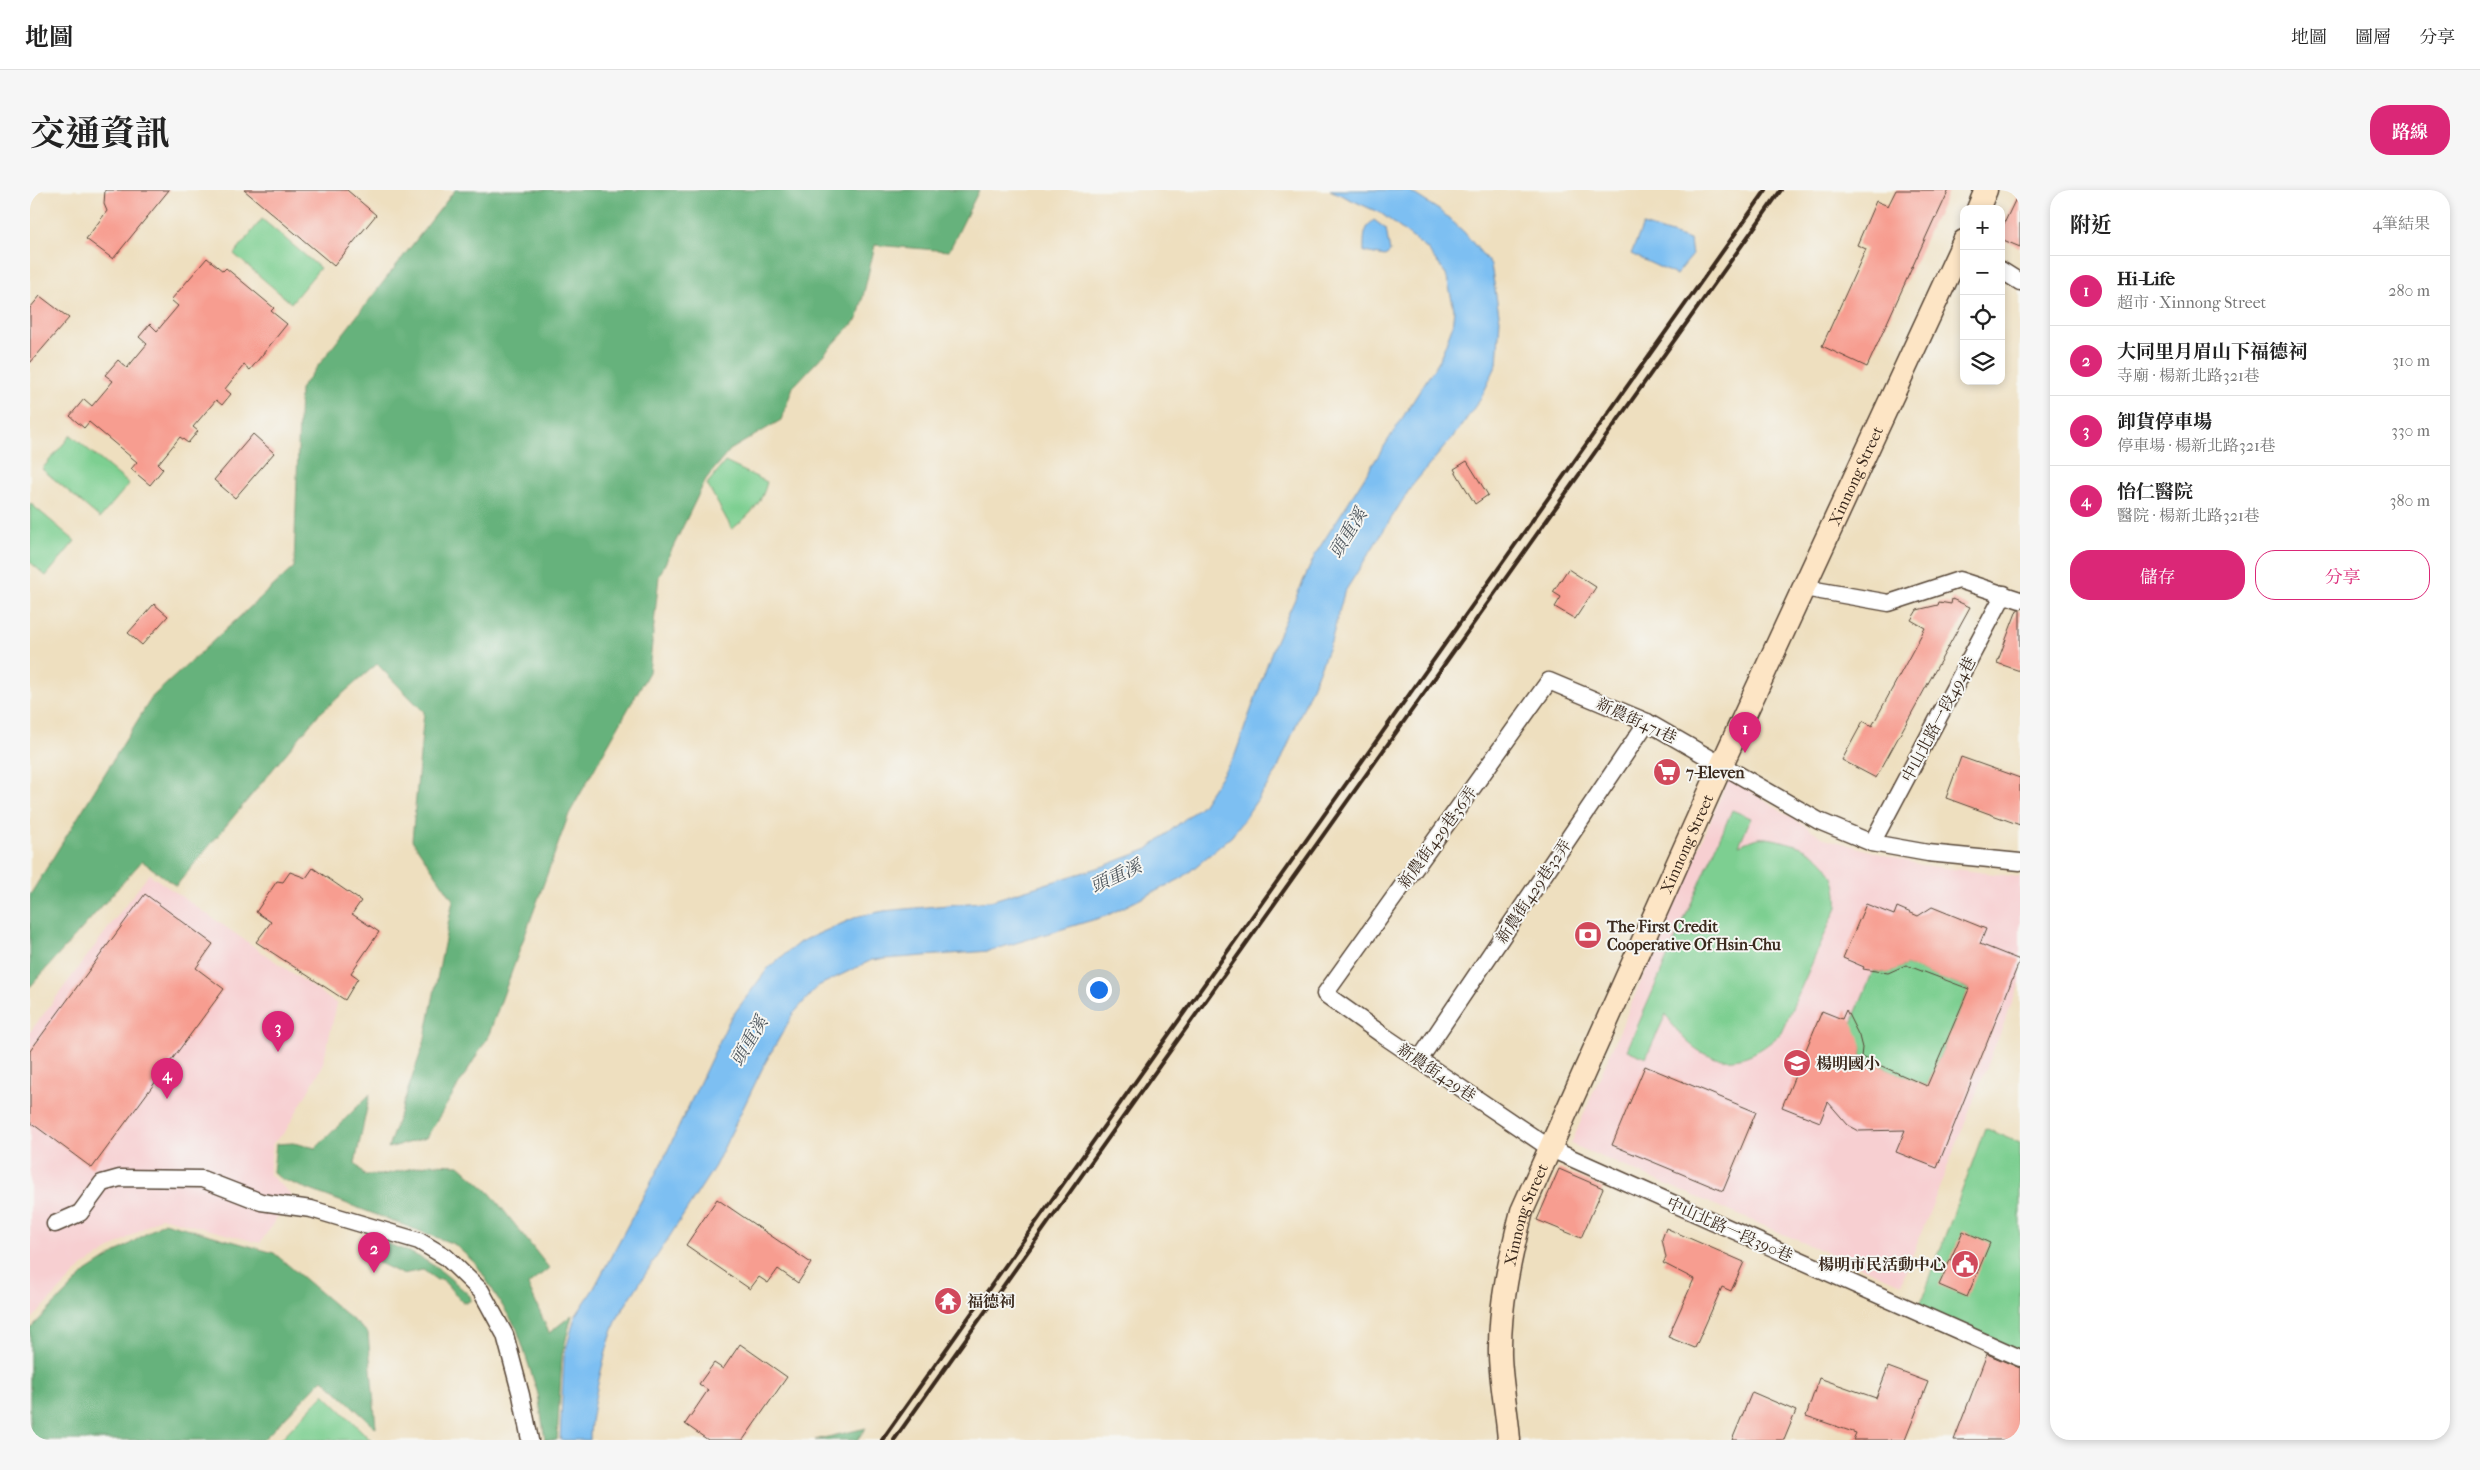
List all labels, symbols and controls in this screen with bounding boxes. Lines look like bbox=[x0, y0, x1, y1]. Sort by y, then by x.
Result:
text: 地圖 bbox=[25, 23, 73, 51]
text: 地圖 bbox=[2291, 27, 2327, 48]
text: 圖層 bbox=[2355, 27, 2391, 48]
text: 分享 bbox=[2419, 27, 2455, 48]
button: 路線 bbox=[2370, 105, 2450, 155]
text: 交通資訊 bbox=[30, 113, 170, 154]
map controls bbox=[1960, 205, 2005, 385]
button: + bbox=[1960, 205, 2005, 250]
text: 附近 bbox=[2070, 213, 2112, 237]
text: 4筆結果 bbox=[2373, 214, 2430, 233]
button: − bbox=[1960, 250, 2005, 295]
text: Hi-Life bbox=[2117, 268, 2175, 290]
text: 1 bbox=[2083, 281, 2089, 300]
text: 280 m bbox=[2388, 281, 2430, 300]
text: 超市 · Xinnong Street bbox=[2117, 293, 2266, 312]
button: locate bbox=[1960, 295, 2005, 340]
button: layers bbox=[1960, 340, 2005, 385]
text: 大同里月眉山下福德祠 bbox=[2117, 341, 2307, 363]
text: 2 bbox=[2082, 351, 2090, 370]
text: 310 m bbox=[2392, 351, 2430, 370]
text: 寺廟 · 楊新北路321巷 bbox=[2117, 366, 2260, 385]
text: 卸貨停車場 bbox=[2117, 411, 2212, 433]
text: 3 bbox=[2083, 421, 2089, 440]
text: 330 m bbox=[2391, 421, 2430, 440]
street label: Xinnong Street bbox=[1825, 423, 1887, 529]
text: 停車場 · 楊新北路321巷 bbox=[2117, 436, 2276, 455]
text: 怡仁醫院 bbox=[2117, 481, 2193, 503]
text: 4 bbox=[2081, 491, 2091, 510]
text: 380 m bbox=[2390, 491, 2430, 510]
water label: 頭重溪 bbox=[1325, 503, 1373, 562]
text: 醫院 · 楊新北路321巷 bbox=[2117, 506, 2260, 525]
button: 儲存 bbox=[2070, 550, 2245, 600]
button: 分享 bbox=[2255, 550, 2430, 600]
street label: 中山北路一段494巷 bbox=[1897, 653, 1979, 785]
street label: 新農街471巷 bbox=[1594, 694, 1680, 747]
pin: 1 bbox=[1729, 712, 1761, 753]
supermarket icon: 7-Eleven bbox=[1652, 757, 1682, 787]
place label: 7-Eleven bbox=[1685, 763, 1745, 782]
street label: 新農街429巷36弄 bbox=[1394, 783, 1481, 892]
street label: Xinnong Street bbox=[1656, 791, 1717, 897]
street label: 新農街429巷32弄 bbox=[1492, 836, 1575, 947]
water label: 頭重溪 bbox=[1087, 855, 1147, 897]
place label: The First Credit Cooperative Of Hsin-Chu bbox=[1606, 917, 1782, 955]
bank icon: The First Credit Cooperative Of Hsin-Chu bbox=[1573, 920, 1603, 950]
your location bbox=[1086, 977, 1112, 1003]
pin: 3 bbox=[262, 1011, 294, 1052]
water label: 頭重溪 bbox=[727, 1011, 773, 1070]
street label: 新農街429巷 bbox=[1394, 1039, 1479, 1105]
school or university icon: 楊明國小 bbox=[1782, 1048, 1812, 1078]
place label: 楊明國小 bbox=[1816, 1054, 1880, 1073]
pin: 4 bbox=[151, 1058, 183, 1099]
street label: Xinnong Street bbox=[1500, 1160, 1552, 1268]
street label: 中山北路一段390巷 bbox=[1664, 1193, 1796, 1266]
pin: 2 bbox=[358, 1232, 390, 1273]
public building icon: 楊明市民活動中心 bbox=[1950, 1249, 1980, 1279]
place label: 楊明市民活動中心 bbox=[1818, 1255, 1946, 1274]
temple icon: 福德祠 bbox=[933, 1286, 963, 1316]
place label: 福德祠 bbox=[967, 1292, 1015, 1311]

